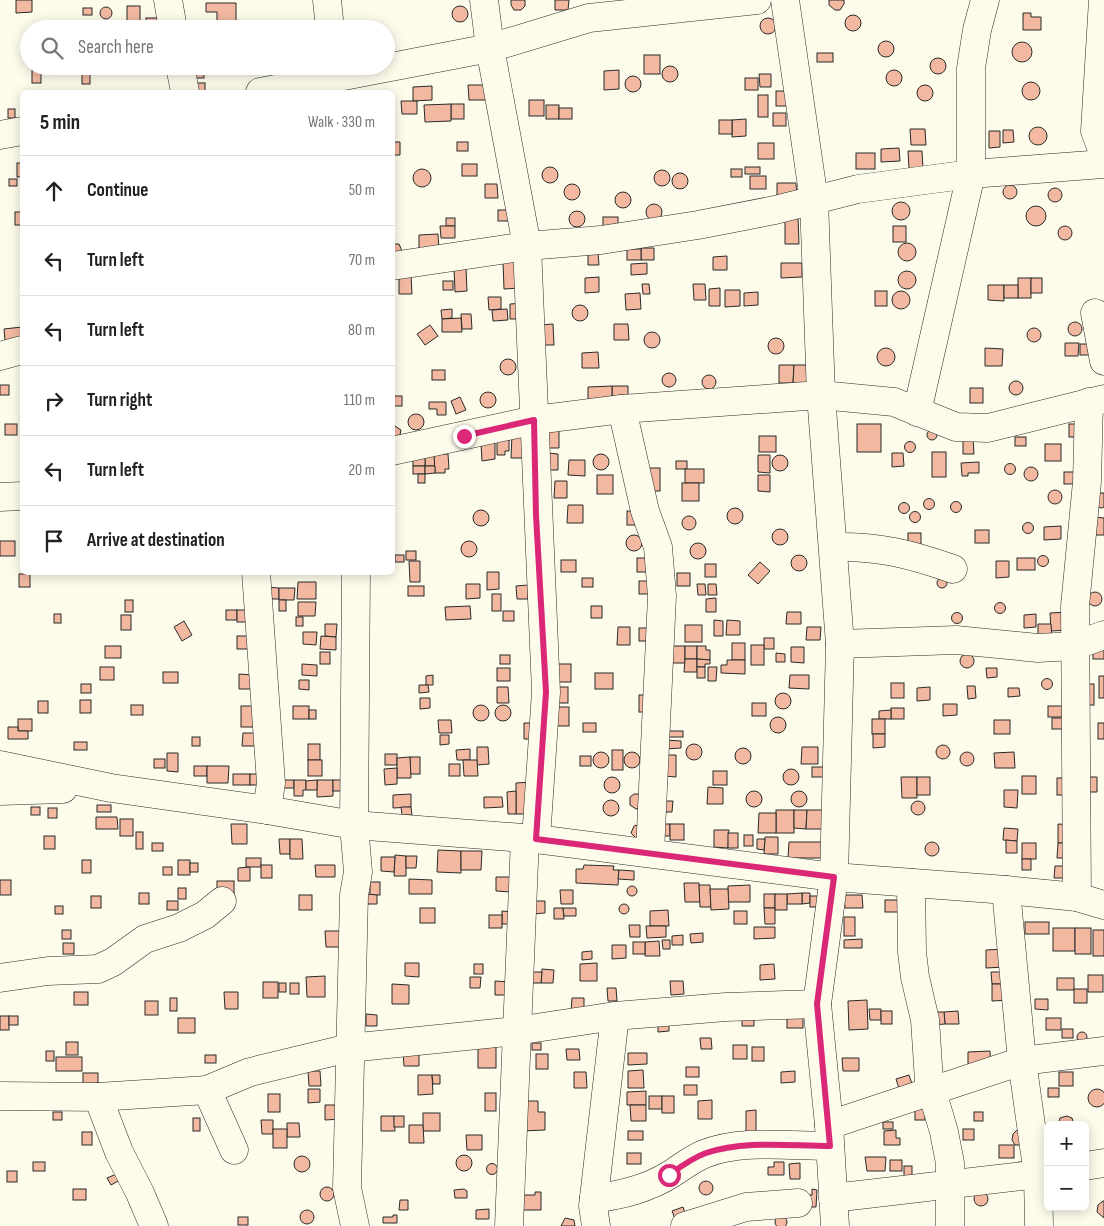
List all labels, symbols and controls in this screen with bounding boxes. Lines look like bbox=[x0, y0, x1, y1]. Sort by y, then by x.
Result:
search box bbox=[20, 20, 395, 75]
icon: search bbox=[38, 34, 66, 62]
text: Search here bbox=[78, 36, 154, 59]
text: 5 min bbox=[40, 110, 80, 135]
text: Walk · 330 m bbox=[308, 113, 375, 132]
icon: ahead bbox=[40, 177, 68, 205]
text: Continue bbox=[87, 179, 148, 202]
text: 50 m bbox=[349, 181, 375, 200]
icon: left bbox=[40, 247, 68, 275]
text: Turn left bbox=[87, 249, 144, 272]
text: 70 m bbox=[349, 251, 375, 270]
icon: left bbox=[40, 317, 68, 345]
text: Turn left bbox=[87, 319, 144, 342]
text: 80 m bbox=[348, 321, 375, 340]
icon: right bbox=[40, 387, 68, 415]
text: Turn right bbox=[87, 389, 152, 412]
text: 110 m bbox=[344, 391, 375, 410]
route end bbox=[453, 425, 476, 448]
icon: left bbox=[40, 457, 68, 485]
text: Turn left bbox=[87, 459, 144, 482]
text: 20 m bbox=[348, 461, 375, 480]
icon: arrive bbox=[40, 527, 68, 555]
text: Arrive at destination bbox=[87, 529, 225, 552]
map controls bbox=[1044, 1121, 1089, 1211]
button: + bbox=[1044, 1121, 1089, 1166]
route start bbox=[658, 1164, 681, 1187]
button: − bbox=[1044, 1166, 1089, 1211]

